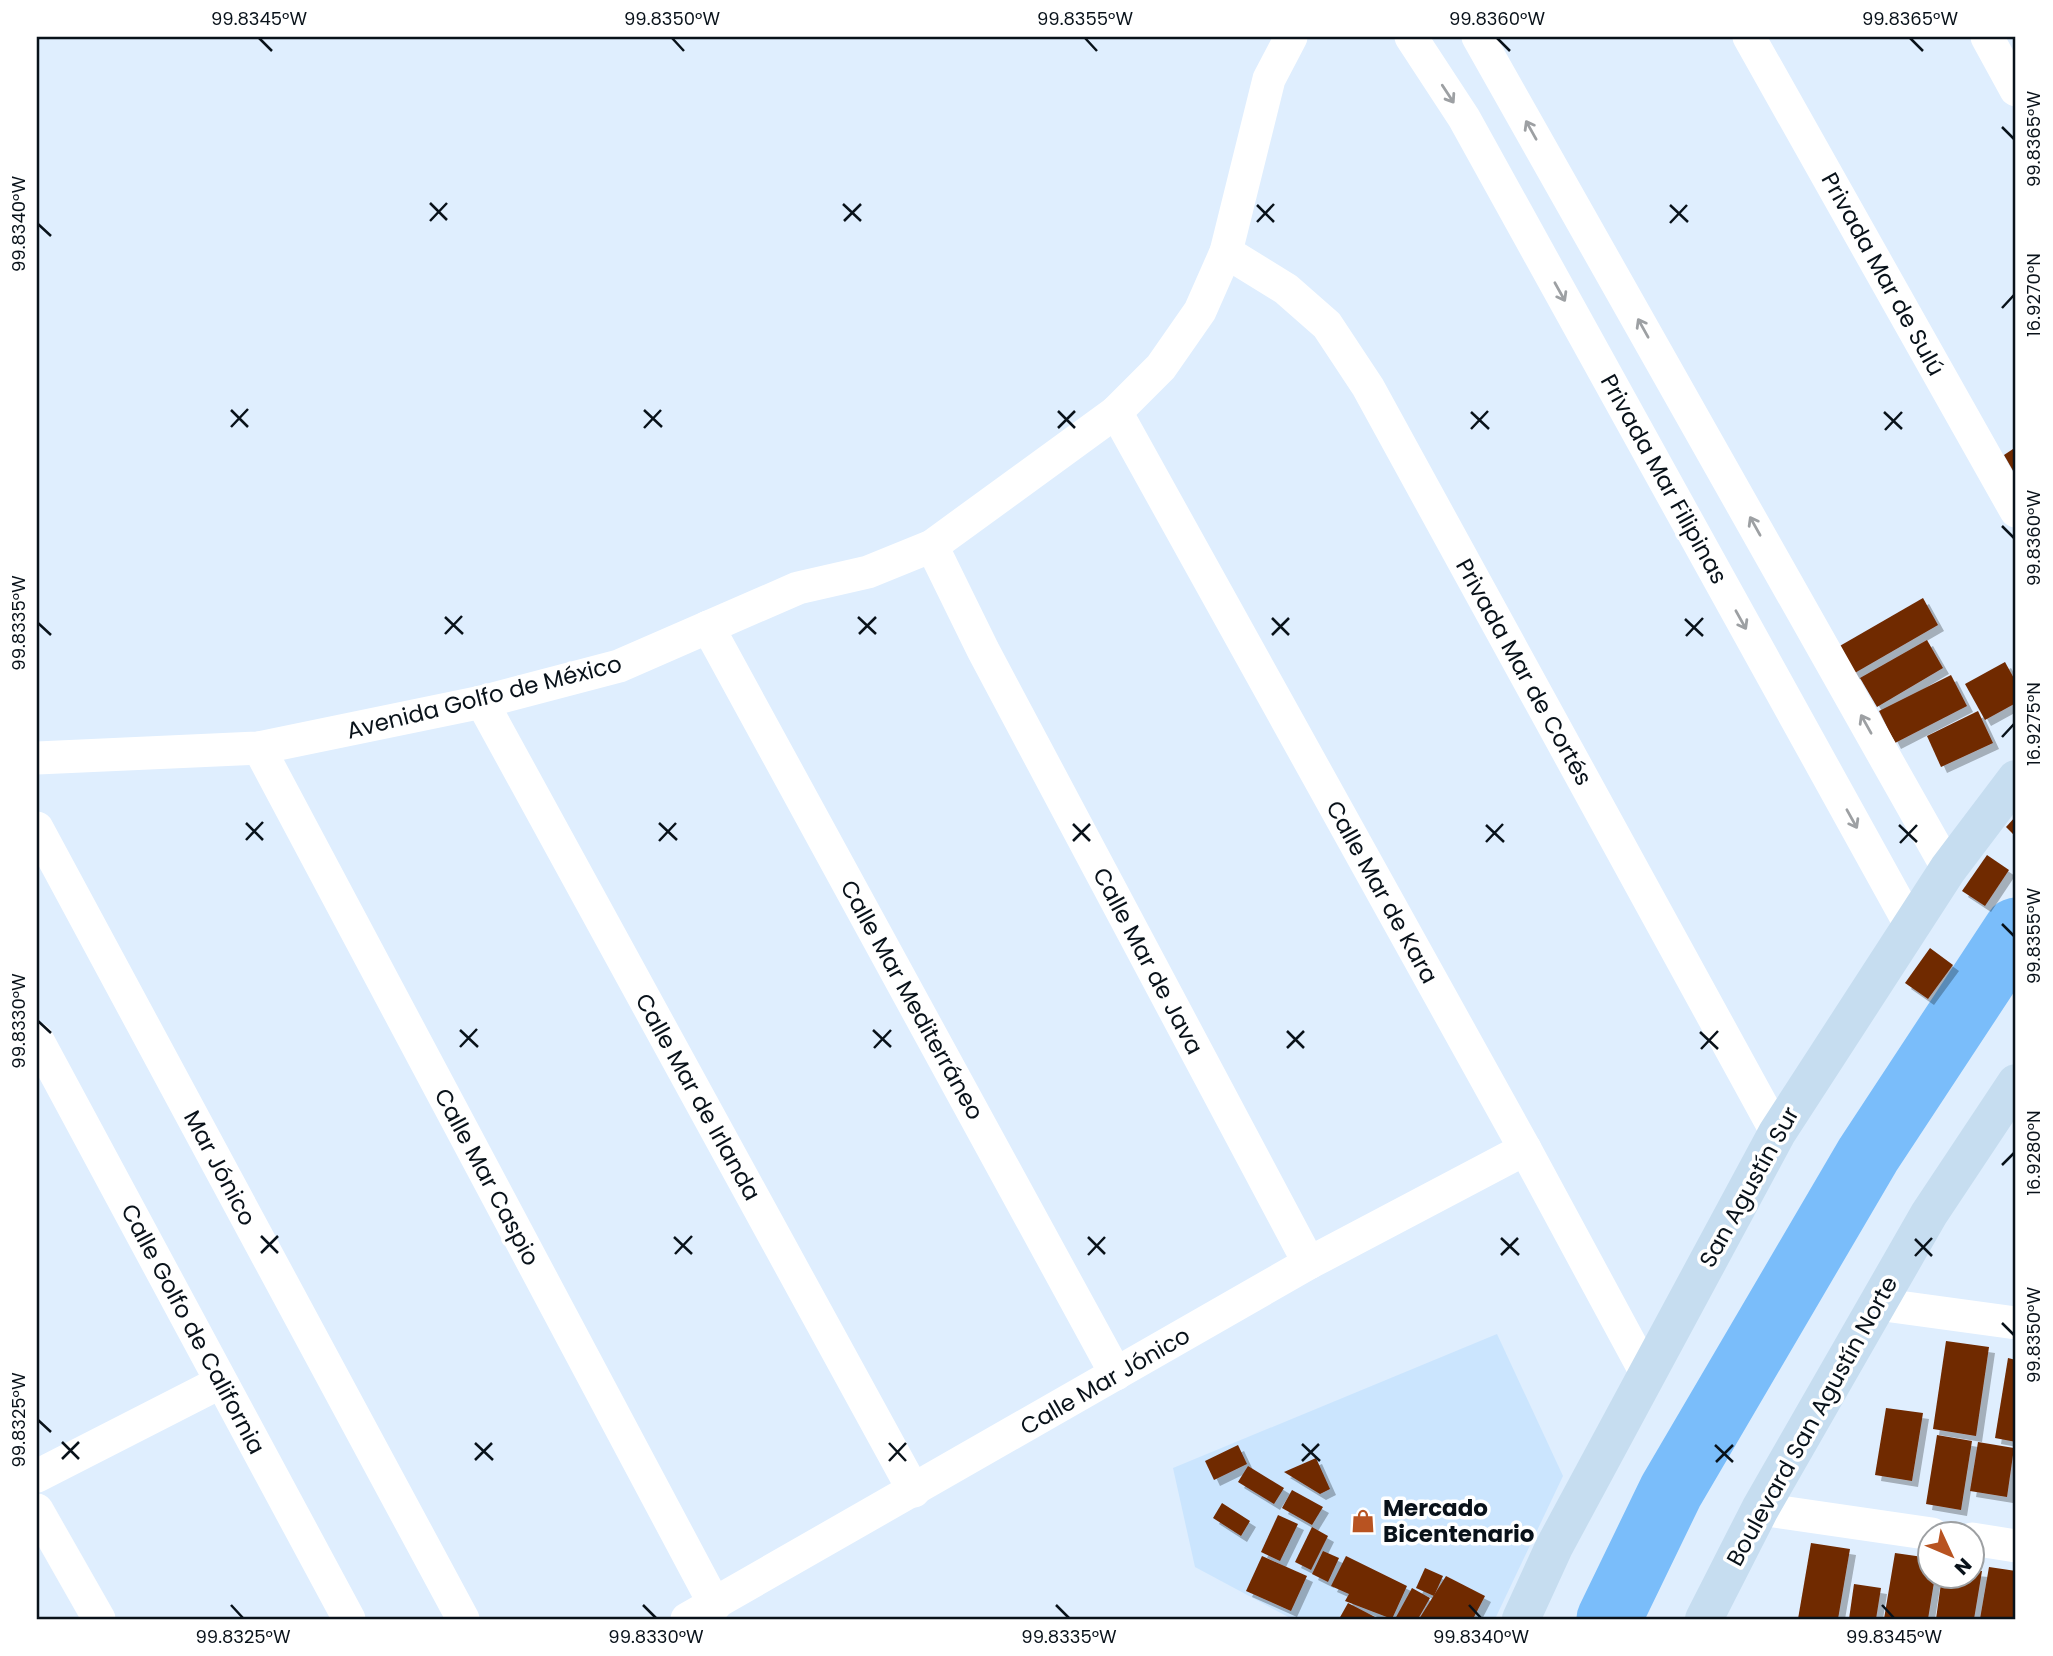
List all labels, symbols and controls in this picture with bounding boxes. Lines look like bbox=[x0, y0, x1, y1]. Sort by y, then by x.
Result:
text: 99.8345°W bbox=[211, 6, 307, 31]
text: 99.8350°W bbox=[624, 6, 720, 31]
text: 99.8355°W bbox=[1037, 6, 1133, 31]
text: 99.8360°W bbox=[1449, 6, 1545, 31]
text: 99.8365°W bbox=[1862, 6, 1958, 31]
one-way arrow bbox=[1441, 84, 1455, 103]
text: 99.8365°W bbox=[2021, 91, 2046, 187]
one-way arrow bbox=[1524, 120, 1538, 140]
street label: Privada Mar de Sulú bbox=[1814, 167, 1952, 381]
text: 99.8340°W bbox=[6, 176, 31, 272]
text: 16.9270°N bbox=[2021, 253, 2046, 337]
one-way arrow bbox=[1554, 281, 1567, 302]
one-way arrow bbox=[1636, 318, 1649, 339]
street label: Privada Mar Filipinas bbox=[1593, 368, 1735, 590]
text: 99.8360°W bbox=[2021, 490, 2046, 586]
one-way arrow bbox=[1748, 516, 1761, 537]
street label: Privada Mar de Cortés bbox=[1448, 553, 1600, 791]
text: 99.8335°W bbox=[6, 575, 31, 671]
one-way arrow bbox=[1734, 609, 1748, 629]
street label: Avenida Golfo de México bbox=[343, 647, 625, 747]
text: 16.9275°N bbox=[2021, 682, 2046, 766]
one-way arrow bbox=[1859, 715, 1873, 735]
street label: Calle Mar de Kara bbox=[1318, 795, 1446, 989]
one-way arrow bbox=[1845, 808, 1859, 828]
street label: Calle Mar de Java bbox=[1085, 862, 1211, 1060]
street label: Calle Mar Mediterráneo bbox=[833, 874, 991, 1126]
text: 99.8355°W bbox=[2021, 888, 2046, 984]
text: 99.8330°W bbox=[6, 973, 31, 1069]
street label: Calle Mar de Irlanda bbox=[628, 988, 768, 1206]
street label: Calle Mar Caspio bbox=[427, 1083, 547, 1271]
street label: San Agustín Sur bbox=[1692, 1101, 1806, 1273]
street label: Mar Jónico bbox=[176, 1105, 264, 1231]
text: 16.9280°N bbox=[2021, 1110, 2046, 1196]
street label: Calle Golfo de California bbox=[113, 1198, 273, 1460]
street label: Boulevard San Agustín Norte bbox=[1719, 1270, 1905, 1572]
text: 99.8350°W bbox=[2021, 1287, 2046, 1383]
street label: Calle Mar Jónico bbox=[1014, 1319, 1196, 1443]
text: 99.8325°W bbox=[6, 1372, 31, 1468]
place label: Mercado Bicentenario bbox=[1383, 1492, 1534, 1550]
shop icon: Mercado Bicentenario bbox=[1349, 1507, 1377, 1535]
north arrow bbox=[1916, 1520, 1986, 1590]
text: N bbox=[1948, 1552, 1978, 1581]
text: 99.8325°W bbox=[195, 1624, 291, 1649]
text: 99.8330°W bbox=[608, 1624, 704, 1649]
text: 99.8335°W bbox=[1021, 1624, 1117, 1649]
text: 99.8340°W bbox=[1433, 1624, 1529, 1649]
text: 99.8345°W bbox=[1846, 1624, 1942, 1649]

